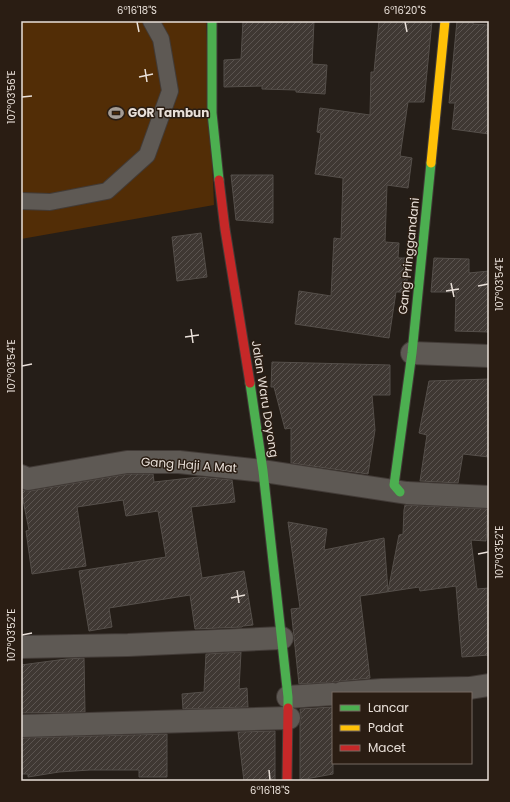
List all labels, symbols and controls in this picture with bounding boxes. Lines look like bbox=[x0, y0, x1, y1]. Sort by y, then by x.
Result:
text: 6°16'18"S bbox=[117, 3, 157, 18]
text: 6°16'20"S bbox=[384, 3, 426, 18]
text: 107°03'56"E bbox=[4, 70, 19, 124]
sports icon: GOR Tambun bbox=[107, 104, 125, 122]
place label: GOR Tambun bbox=[128, 104, 209, 121]
street label: Gang Pringgandani bbox=[394, 197, 423, 315]
text: 107°03'54"E bbox=[492, 257, 507, 311]
text: 107°03'54"E bbox=[4, 339, 19, 393]
street label: Jalan Waru Doyong bbox=[248, 339, 283, 459]
street label: Gang Haji A Mat bbox=[141, 453, 238, 476]
text: 107°03'52"E bbox=[492, 526, 507, 578]
text: 107°03'52"E bbox=[4, 609, 19, 661]
legend bbox=[332, 692, 472, 764]
text: Lancar bbox=[368, 699, 409, 716]
text: Padat bbox=[368, 719, 404, 736]
text: Macet bbox=[368, 739, 406, 756]
text: 6°16'18"S bbox=[250, 783, 290, 798]

